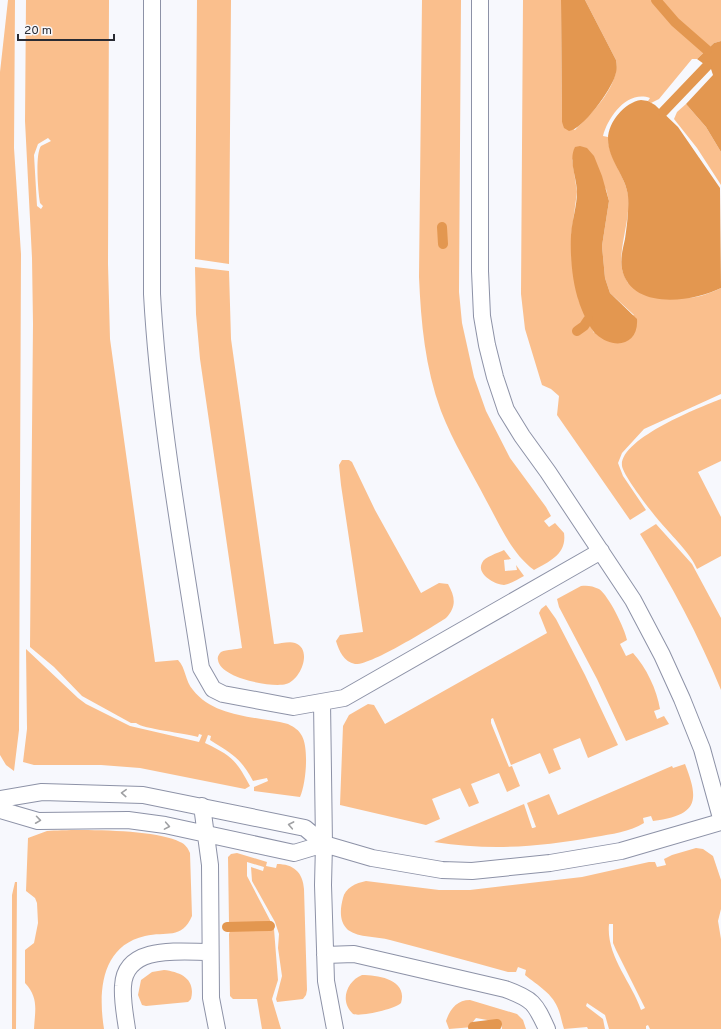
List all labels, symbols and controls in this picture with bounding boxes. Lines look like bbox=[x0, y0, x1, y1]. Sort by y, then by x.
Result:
scale bar bbox=[18, 16, 114, 42]
text: 20 m bbox=[24, 23, 52, 39]
one-way arrow bbox=[121, 789, 127, 798]
one-way arrow bbox=[35, 815, 41, 824]
one-way arrow bbox=[164, 821, 170, 830]
one-way arrow bbox=[288, 821, 294, 830]

